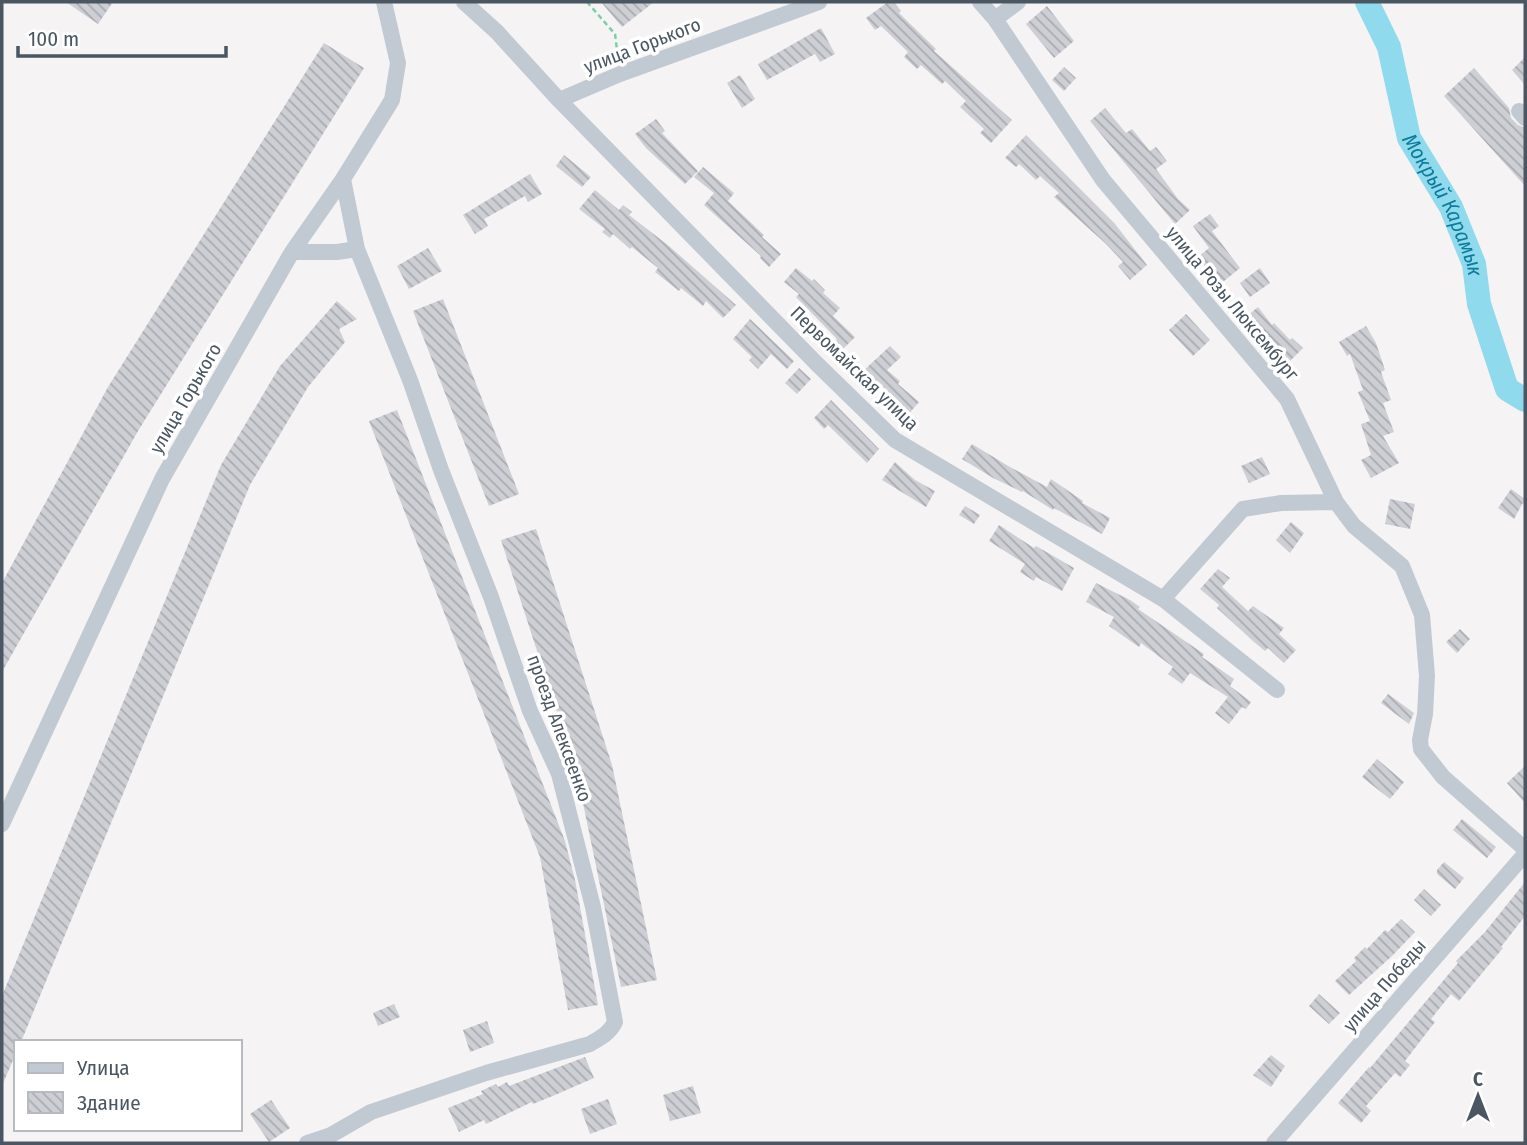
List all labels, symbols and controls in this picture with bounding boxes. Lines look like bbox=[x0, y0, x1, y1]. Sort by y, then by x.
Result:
street label: улица Горького bbox=[580, 13, 704, 78]
scale bar bbox=[18, 14, 226, 58]
text: 100 m bbox=[28, 26, 79, 52]
water label: Мокрый Карамык bbox=[1396, 129, 1488, 278]
street label: улица Розы Люксембург bbox=[1161, 222, 1304, 386]
street label: Первомайская улица bbox=[786, 301, 923, 435]
street label: улица Горького bbox=[145, 339, 226, 457]
street label: проезд Алексеенко bbox=[522, 652, 597, 805]
street label: улица Победы bbox=[1338, 934, 1431, 1036]
legend bbox=[14, 1040, 242, 1131]
text: Улица bbox=[76, 1055, 130, 1081]
north arrow bbox=[1443, 1061, 1513, 1131]
text: С bbox=[1473, 1068, 1483, 1091]
text: Здание bbox=[77, 1090, 141, 1116]

